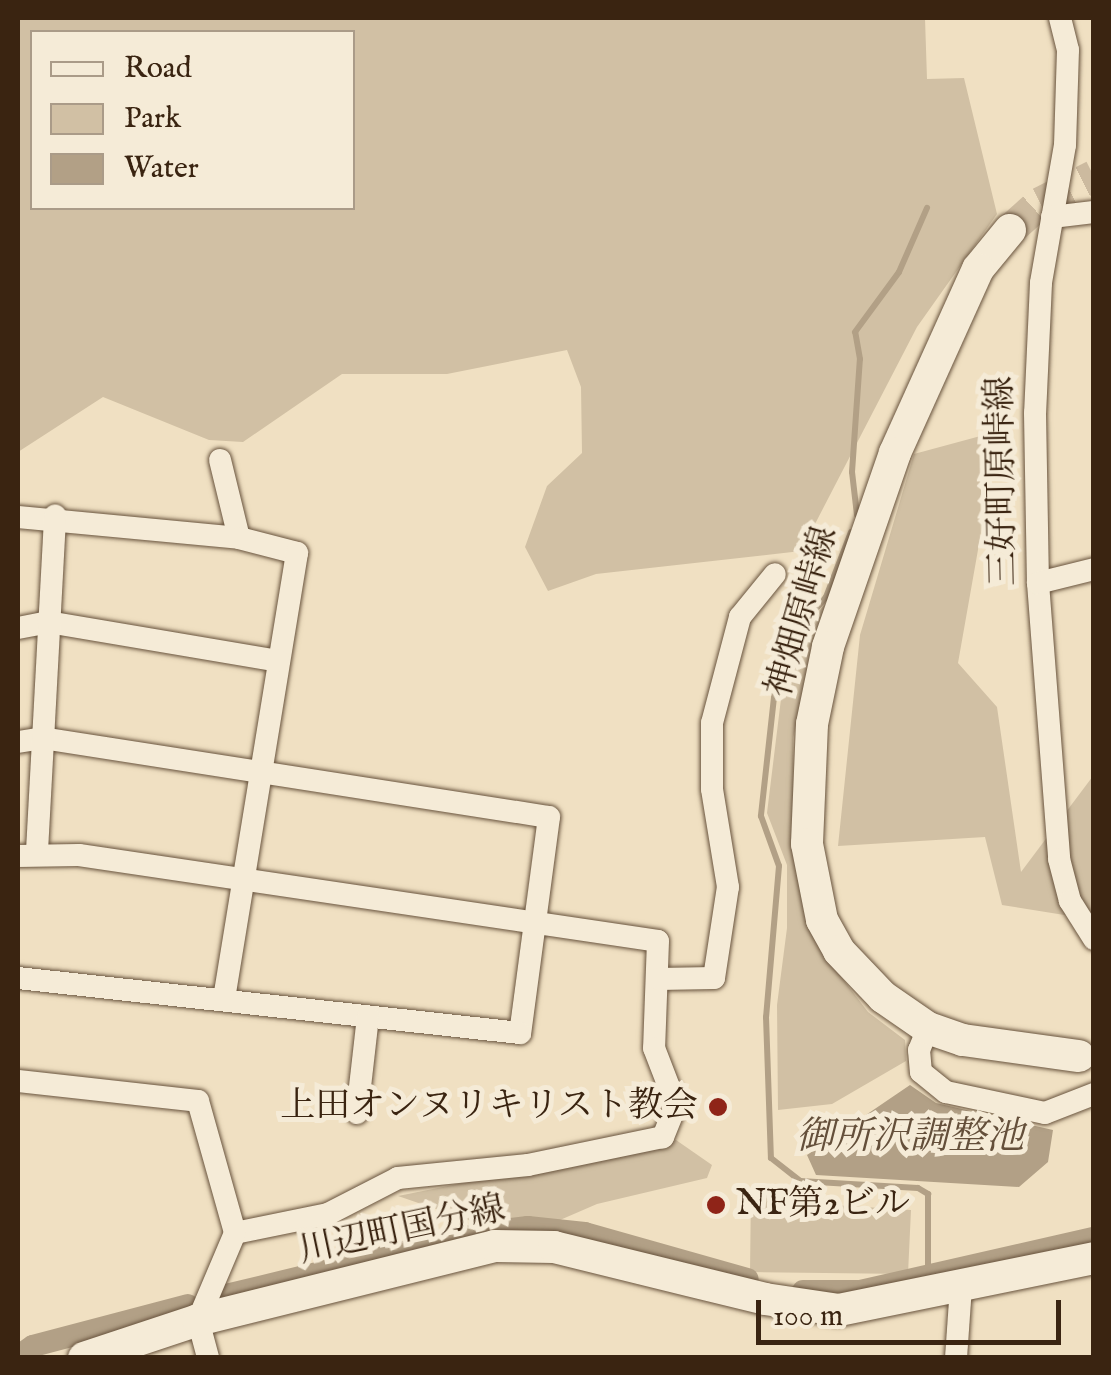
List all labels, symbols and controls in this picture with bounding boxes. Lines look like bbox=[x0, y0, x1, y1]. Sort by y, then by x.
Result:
legend bbox=[30, 30, 355, 210]
text: Road bbox=[124, 50, 192, 88]
text: Park bbox=[124, 100, 181, 138]
text: Water bbox=[124, 150, 199, 188]
street label: 三好町原峠線 bbox=[980, 376, 1026, 586]
street label: 神畑原峠線 bbox=[759, 522, 847, 702]
place label: 上田オンヌリキリスト教会 bbox=[278, 1086, 698, 1128]
marker: 上田オンヌリキリスト教会 bbox=[707, 1096, 729, 1118]
water label: 御所沢調整池 bbox=[796, 1116, 1024, 1162]
place label: NF第2ビル bbox=[736, 1184, 910, 1226]
street label: 川辺町国分線 bbox=[295, 1189, 509, 1273]
marker: NF第2ビル bbox=[705, 1194, 727, 1216]
scale bar bbox=[761, 1280, 1066, 1342]
text: 100 m bbox=[773, 1298, 843, 1336]

